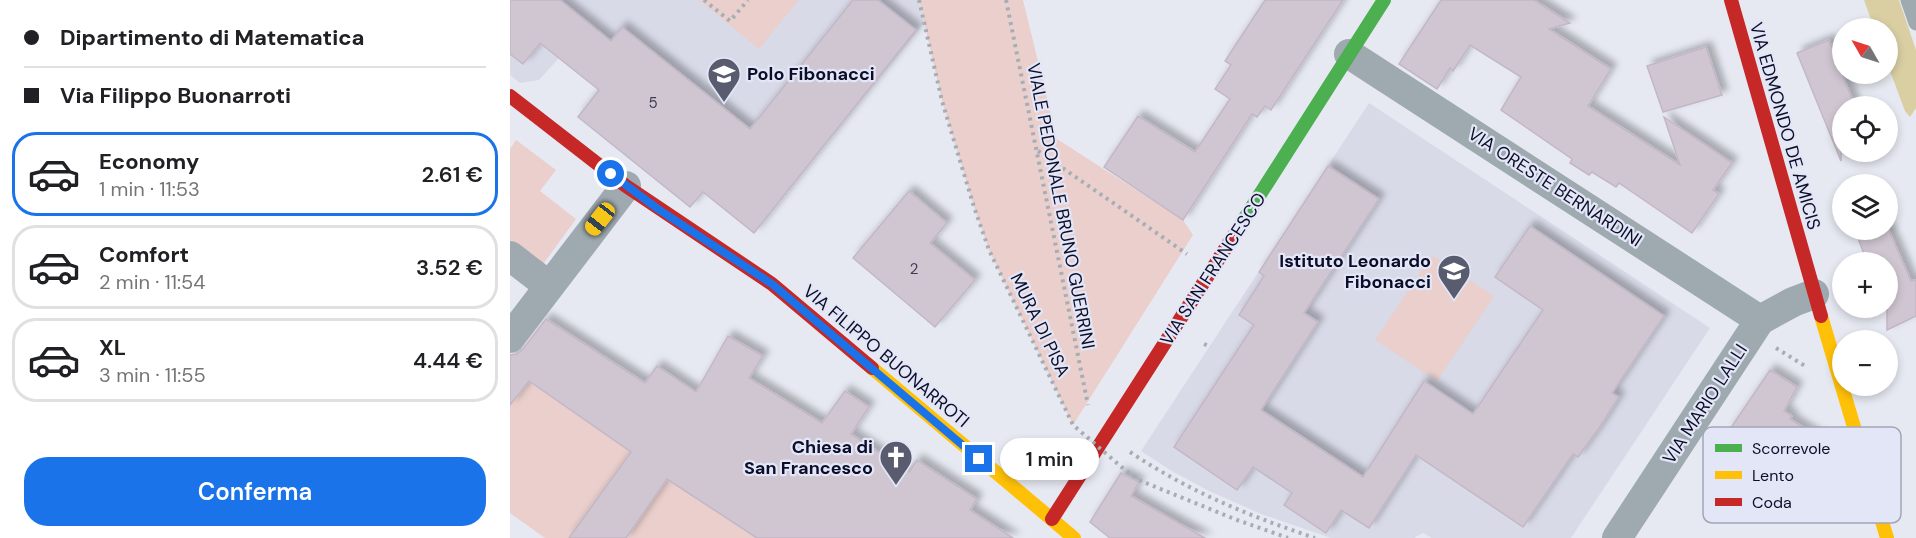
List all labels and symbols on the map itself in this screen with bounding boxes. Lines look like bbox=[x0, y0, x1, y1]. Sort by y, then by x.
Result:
north arrow bbox=[1832, 18, 1898, 84]
street label: VIA EDMONDO DE AMICIS bbox=[1744, 20, 1826, 232]
school or university icon: Polo Fibonacci bbox=[706, 56, 742, 103]
street label: VIALE PEDONALE BRUNO GUERRINI bbox=[1021, 61, 1101, 351]
place label: Polo Fibonacci bbox=[747, 62, 875, 86]
house number: 5 bbox=[648, 93, 658, 113]
street label: VIA ORESTE BERNARDINI bbox=[1463, 122, 1647, 252]
route start bbox=[597, 160, 624, 187]
street label: VIA SAN FRANCESCO bbox=[1155, 188, 1271, 350]
car bbox=[582, 199, 618, 239]
place label: Istituto Leonardo Fibonacci bbox=[1279, 249, 1431, 294]
school or university icon: Istituto Leonardo Fibonacci bbox=[1436, 253, 1472, 300]
house number: 2 bbox=[910, 259, 918, 279]
street label: MURA DI PISA bbox=[1004, 269, 1076, 381]
street label: VIA FILIPPO BUONARROTI bbox=[798, 279, 974, 433]
street label: VIA MARIO LALLI bbox=[1657, 339, 1753, 469]
legend bbox=[1703, 427, 1901, 523]
place label: Chiesa di San Francesco bbox=[744, 435, 873, 480]
callout: 1 min bbox=[1000, 438, 1099, 480]
text: Scorrevole bbox=[1752, 438, 1830, 459]
church icon: Chiesa di San Francesco bbox=[878, 439, 914, 486]
route end bbox=[965, 445, 992, 472]
text: Lento bbox=[1752, 465, 1794, 486]
text: Coda bbox=[1752, 492, 1792, 513]

